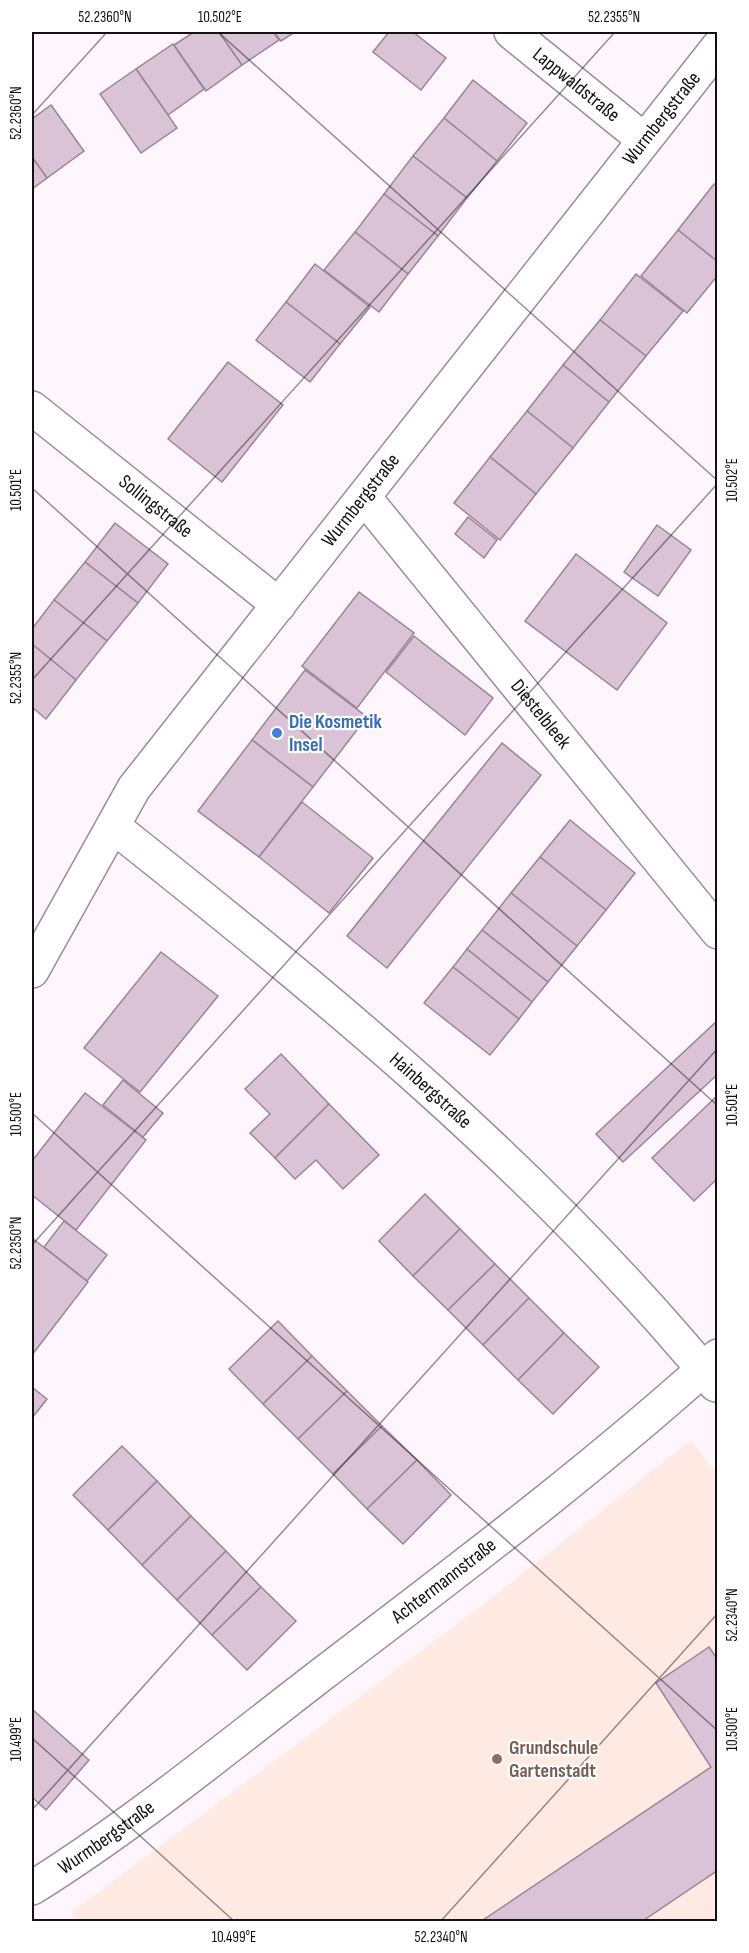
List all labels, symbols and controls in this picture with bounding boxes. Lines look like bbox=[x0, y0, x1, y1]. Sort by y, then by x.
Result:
text: 52.2360°N bbox=[78, 8, 132, 27]
text: 10.502°E bbox=[198, 8, 242, 27]
text: 52.2355°N bbox=[588, 8, 640, 27]
street label: Lappwaldstraße bbox=[528, 42, 625, 127]
street label: Wurmbergstraße bbox=[618, 67, 706, 170]
text: 52.2360°N bbox=[7, 86, 26, 140]
street label: Wurmbergstraße bbox=[317, 449, 405, 552]
text: 10.502°E bbox=[723, 458, 742, 502]
text: 10.501°E bbox=[7, 469, 26, 511]
street label: Sollingstraße bbox=[114, 470, 197, 543]
text: 52.2355°N bbox=[7, 652, 26, 704]
street label: Diestelbleek bbox=[505, 675, 576, 754]
place label: Die Kosmetik Insel bbox=[289, 710, 382, 757]
marker: Die Kosmetik Insel bbox=[270, 726, 284, 740]
street label: Hainbergstraße bbox=[384, 1047, 477, 1134]
text: 10.501°E bbox=[723, 1084, 742, 1126]
text: 10.500°E bbox=[7, 1092, 26, 1136]
text: 52.2350°N bbox=[7, 1217, 26, 1269]
street label: Achtermannstraße bbox=[386, 1533, 501, 1629]
text: 52.2340°N bbox=[723, 1588, 742, 1642]
text: 10.500°E bbox=[723, 1707, 742, 1751]
text: 10.499°E bbox=[7, 1717, 26, 1761]
place label: Grundschule Gartenstadt bbox=[509, 1736, 598, 1783]
marker: Grundschule Gartenstadt bbox=[490, 1752, 504, 1766]
street label: Wurmbergstraße bbox=[54, 1796, 159, 1880]
text: 10.499°E bbox=[212, 1928, 256, 1947]
text: 52.2340°N bbox=[414, 1928, 468, 1947]

